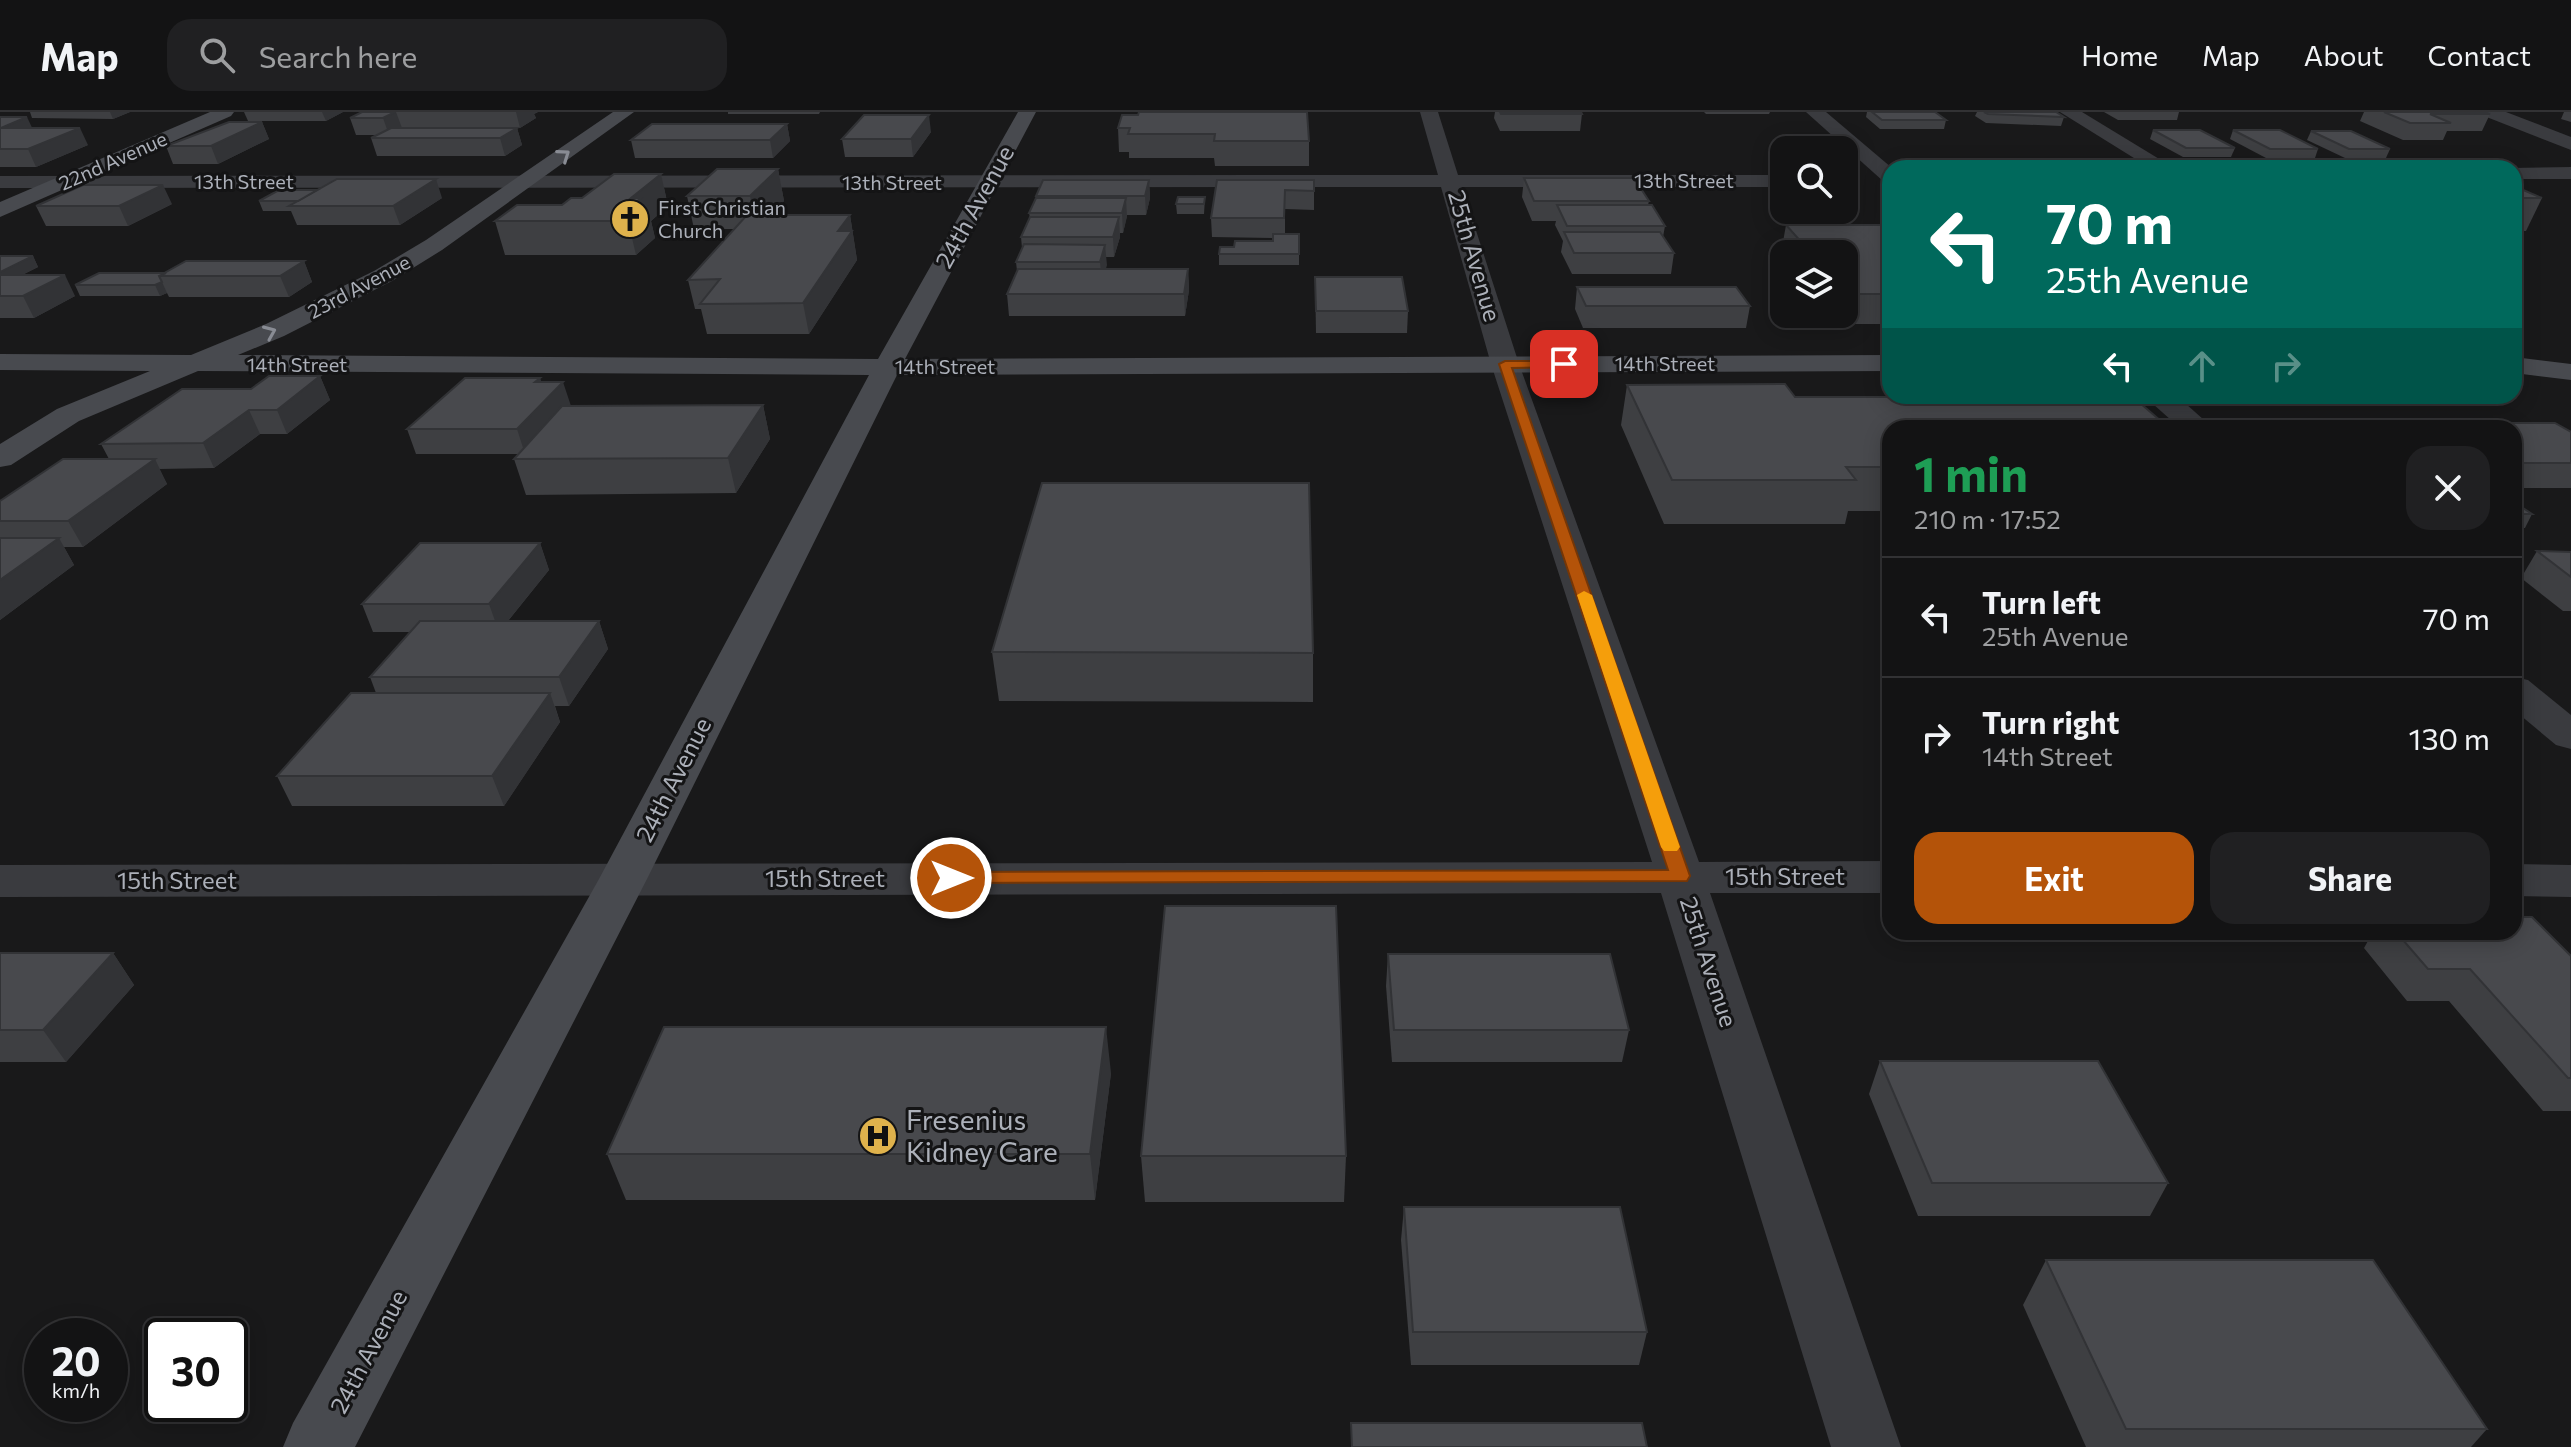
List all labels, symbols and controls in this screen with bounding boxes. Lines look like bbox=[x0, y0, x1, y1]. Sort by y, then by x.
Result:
search box bbox=[167, 19, 727, 91]
text: Map bbox=[40, 32, 119, 79]
icon: search bbox=[195, 33, 239, 77]
text: Search here bbox=[259, 37, 417, 74]
text: Home bbox=[2081, 38, 2158, 72]
text: Map bbox=[2202, 38, 2260, 72]
text: About bbox=[2304, 38, 2384, 72]
text: Contact bbox=[2428, 38, 2531, 72]
street label: 22nd Avenue bbox=[55, 126, 170, 195]
map controls bbox=[1770, 136, 1858, 328]
button: search bbox=[1770, 136, 1858, 224]
street label: 24th Avenue bbox=[928, 140, 1019, 273]
one-way arrow bbox=[555, 150, 569, 165]
street label: 13th Street bbox=[1634, 168, 1734, 192]
street label: 13th Street bbox=[194, 169, 294, 193]
street label: 13th Street bbox=[842, 170, 942, 194]
street label: 25th Avenue bbox=[1443, 187, 1508, 325]
text: 70 m bbox=[2046, 187, 2173, 256]
icon: left bbox=[1914, 192, 2018, 296]
place label: First Christian Church bbox=[658, 195, 786, 242]
church icon: First Christian Church bbox=[609, 198, 651, 240]
button: layers bbox=[1770, 240, 1858, 328]
street label: 23rd Avenue bbox=[303, 249, 414, 323]
text: 25th Avenue bbox=[2046, 256, 2249, 300]
one-way arrow bbox=[261, 326, 276, 342]
pin bbox=[1530, 330, 1598, 398]
icon: arrive bbox=[1542, 342, 1586, 386]
icon: left bbox=[2096, 344, 2140, 388]
icon: ahead bbox=[2180, 344, 2224, 388]
icon: right bbox=[2264, 344, 2308, 388]
street label: 14th Street bbox=[1615, 351, 1715, 375]
street label: 14th Street bbox=[247, 352, 347, 376]
street label: 14th Street bbox=[895, 354, 995, 378]
text: 1 min bbox=[1914, 443, 2028, 502]
button: close bbox=[2406, 446, 2490, 530]
text: 210 m · 17:52 bbox=[1914, 503, 2061, 534]
text: Turn left bbox=[1982, 583, 2101, 620]
icon: left bbox=[1914, 595, 1958, 639]
text: 70 m bbox=[2423, 599, 2490, 636]
text: 25th Avenue bbox=[1982, 620, 2129, 651]
text: Turn right bbox=[1982, 703, 2119, 740]
street label: 24th Avenue bbox=[629, 712, 716, 846]
icon: right bbox=[1914, 715, 1958, 759]
text: 130 m bbox=[2409, 719, 2490, 756]
text: 14th Street bbox=[1982, 740, 2113, 771]
button: Exit bbox=[1914, 832, 2194, 924]
button: Share bbox=[2210, 832, 2490, 924]
position arrow bbox=[909, 836, 993, 920]
street label: 15th Street bbox=[1725, 861, 1845, 890]
street label: 15th Street bbox=[765, 863, 885, 892]
street label: 15th Street bbox=[117, 865, 237, 894]
street label: 25th Avenue bbox=[1675, 893, 1744, 1030]
place label: Fresenius Kidney Care bbox=[906, 1102, 1058, 1168]
hospital icon: Fresenius Kidney Care bbox=[857, 1115, 899, 1157]
street label: 24th Avenue bbox=[323, 1285, 412, 1418]
speed limit sign: 30 bbox=[144, 1318, 248, 1422]
text: 20 bbox=[51, 1335, 101, 1384]
text: km/h bbox=[52, 1378, 100, 1402]

